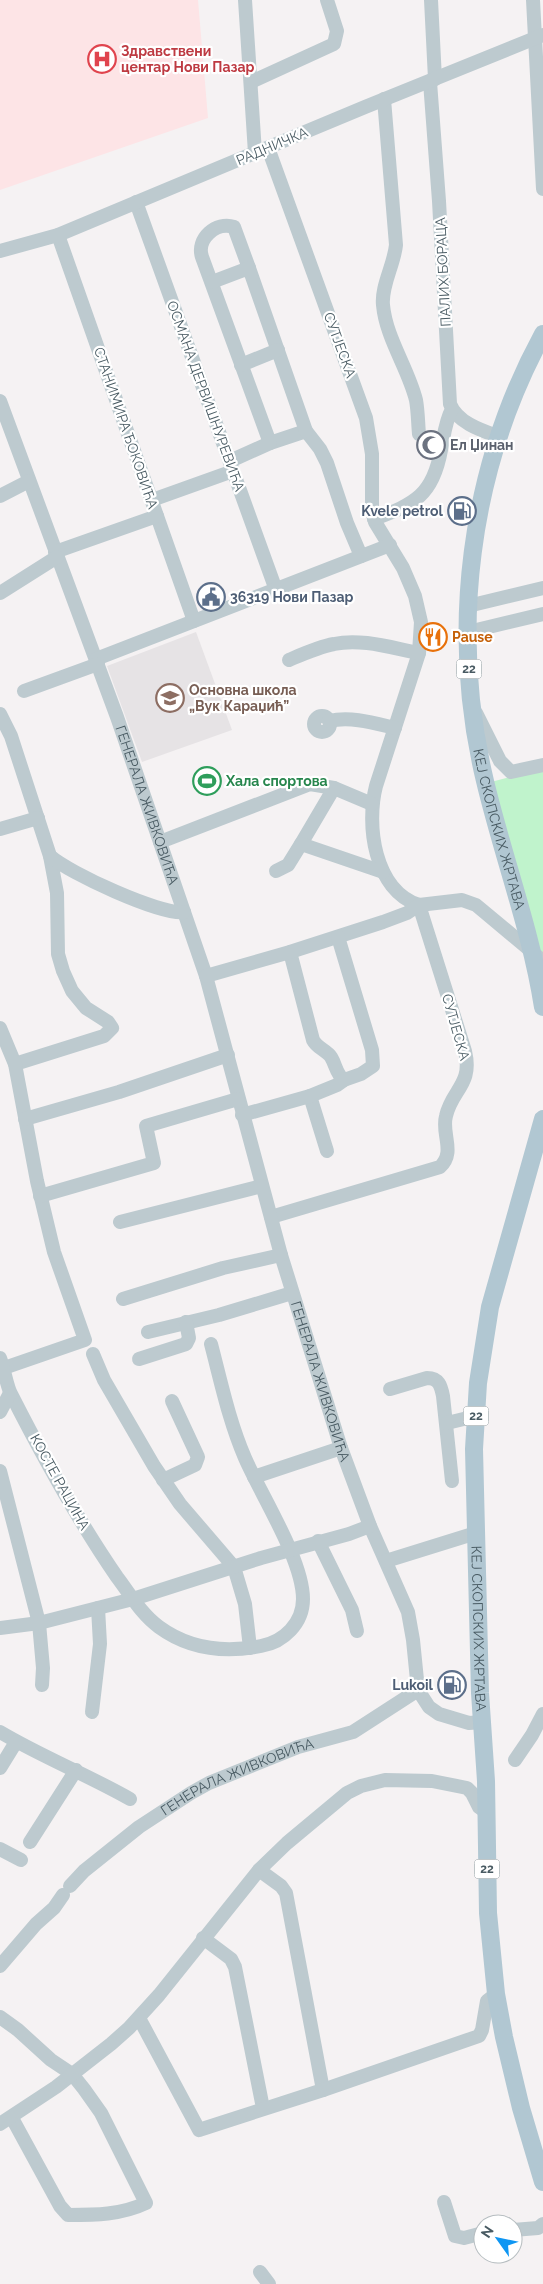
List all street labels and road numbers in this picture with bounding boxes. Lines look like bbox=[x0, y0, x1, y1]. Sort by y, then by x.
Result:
street label: РАДНИЧКА bbox=[234, 124, 311, 168]
street label: ПАЛИХ БОРАЦА bbox=[432, 216, 454, 327]
street label: ОСМАНА ДЕРВИШНУРЕВИЋА bbox=[164, 299, 248, 494]
street label: СУТЈЕСКА bbox=[321, 310, 359, 380]
street label: СТАНИМИРА ЂОКОВИЋА bbox=[91, 345, 161, 511]
road number: 22 bbox=[456, 660, 482, 679]
street label: ГЕНЕРАЛА ЖИВКОВИЋА bbox=[113, 723, 182, 887]
street label: КЕЈ СКОПСКИХ ЖРТАВА bbox=[470, 747, 529, 912]
street label: СУТЈЕСКА bbox=[439, 992, 473, 1063]
street label: ГЕНЕРАЛА ЖИВКОВИЋА bbox=[288, 1299, 353, 1464]
road number: 22 bbox=[464, 1406, 488, 1425]
street label: КОСТЕ РАЦИНА bbox=[27, 1431, 93, 1533]
street label: КЕЈ СКОПСКИХ ЖРТАВА bbox=[468, 1545, 489, 1713]
street label: ГЕНЕРАЛА ЖИВКОВИЋА bbox=[158, 1735, 316, 1819]
road number: 22 bbox=[474, 1860, 500, 1878]

